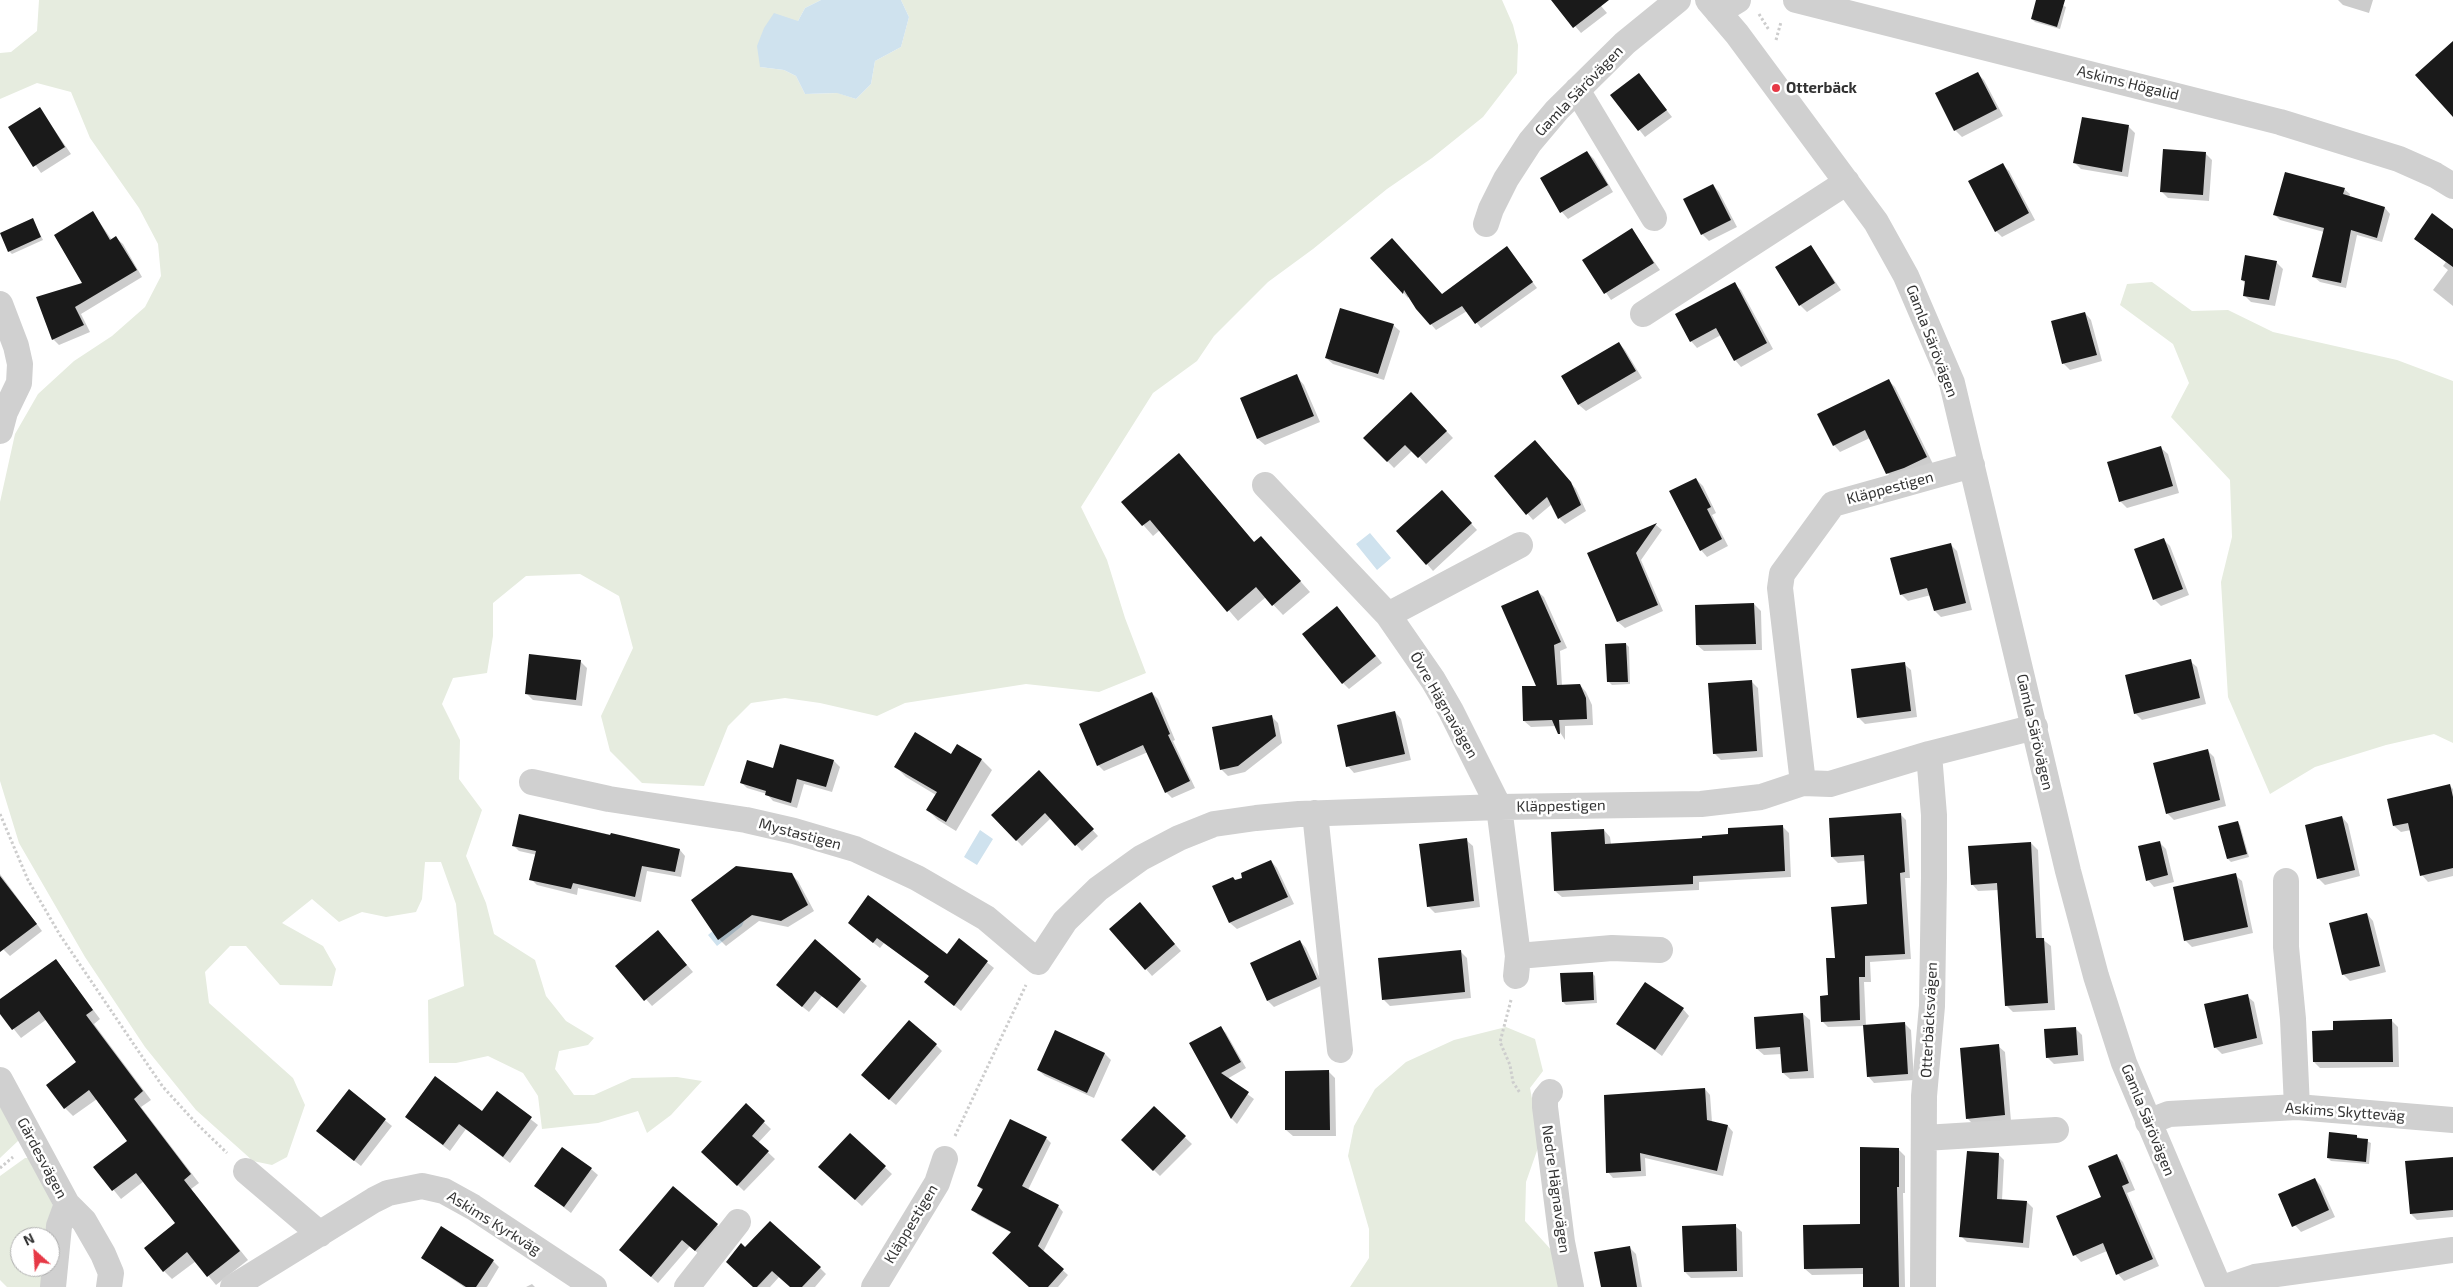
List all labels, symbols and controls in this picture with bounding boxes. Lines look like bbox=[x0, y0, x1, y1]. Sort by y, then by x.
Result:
street label: Gamla Särövägen bbox=[1531, 42, 1627, 140]
street label: Askims Högalid bbox=[2075, 62, 2181, 104]
place label: Otterbäck bbox=[1786, 79, 1857, 97]
marker: Otterbäck bbox=[1770, 82, 1782, 94]
street label: Gamla Särövägen bbox=[1902, 282, 1962, 400]
street label: Kläppestigen bbox=[1845, 468, 1935, 508]
street label: Övre Hägnavägen bbox=[1406, 649, 1482, 761]
street label: Gamla Särövägen bbox=[2013, 672, 2057, 792]
street label: Kläppestigen bbox=[1516, 796, 1606, 816]
street label: Mystastigen bbox=[757, 814, 843, 854]
street label: Otterbäcksvägen bbox=[1917, 962, 1941, 1078]
street label: Gamla Särövägen bbox=[2117, 1061, 2179, 1179]
street label: Askims Skytteväg bbox=[2284, 1099, 2406, 1125]
street label: Gärdesvägen bbox=[13, 1115, 71, 1201]
street label: Nedre Hägnavägen bbox=[1538, 1124, 1574, 1254]
street label: Kläppestigen bbox=[880, 1181, 942, 1267]
street label: Askims Kyrkväg bbox=[444, 1187, 544, 1259]
north arrow bbox=[10, 1227, 60, 1277]
text: N bbox=[20, 1229, 37, 1249]

